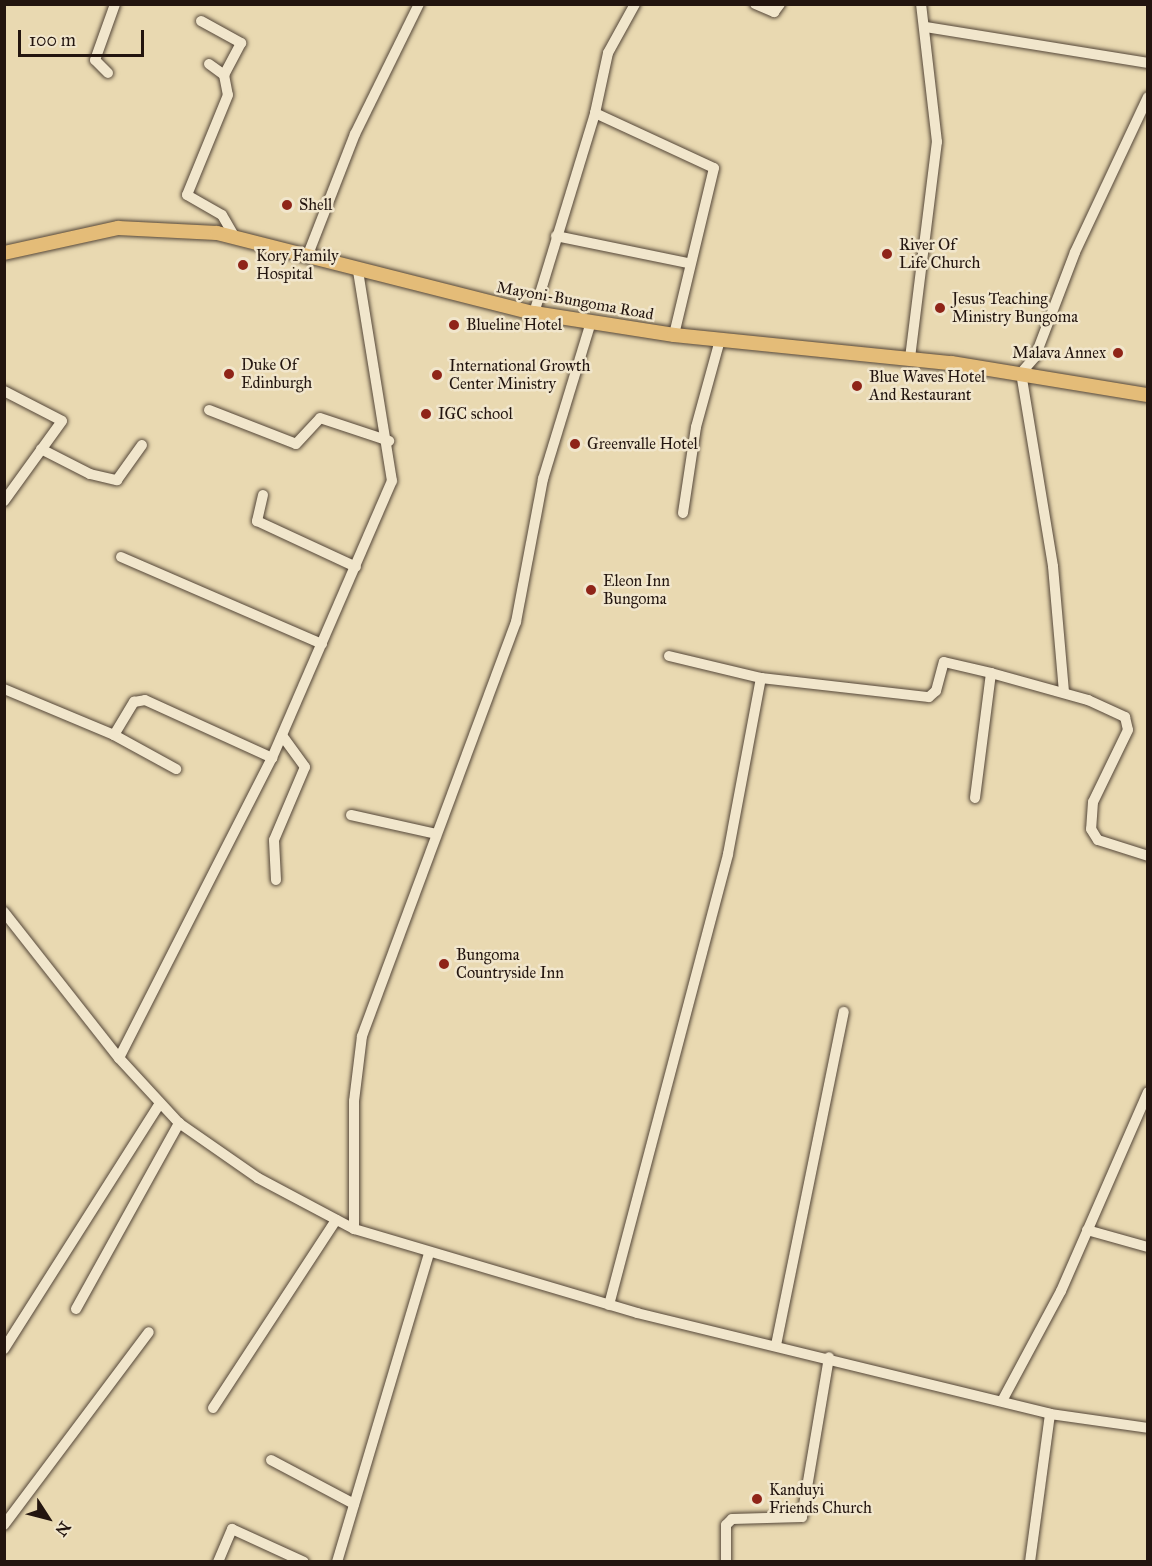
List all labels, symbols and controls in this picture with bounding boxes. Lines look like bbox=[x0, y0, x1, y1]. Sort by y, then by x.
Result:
scale bar bbox=[21, 18, 147, 56]
text: 100 m bbox=[29, 29, 76, 51]
place label: Shell bbox=[299, 195, 332, 215]
marker: Shell bbox=[280, 198, 294, 212]
place label: River Of Life Church bbox=[899, 235, 980, 273]
place label: Kory Family Hospital bbox=[256, 246, 338, 284]
marker: River Of Life Church bbox=[880, 247, 894, 261]
marker: Kory Family Hospital bbox=[234, 256, 252, 274]
street label: Mayoni-Bungoma Road bbox=[495, 278, 655, 324]
place label: Jesus Teaching Ministry Bungoma bbox=[952, 289, 1078, 327]
marker: Jesus Teaching Ministry Bungoma bbox=[933, 301, 947, 315]
place label: Blueline Hotel bbox=[466, 315, 562, 335]
marker: Blueline Hotel bbox=[447, 318, 461, 332]
place label: Malava Annex bbox=[1012, 343, 1106, 363]
marker: Malava Annex bbox=[1111, 346, 1125, 360]
place label: Duke Of Edinburgh bbox=[241, 355, 312, 393]
place label: International Growth Center Ministry bbox=[449, 356, 590, 394]
marker: Duke Of Edinburgh bbox=[222, 367, 236, 381]
place label: Blue Waves Hotel And Restaurant bbox=[869, 367, 985, 405]
marker: International Growth Center Ministry bbox=[430, 368, 444, 382]
marker: Blue Waves Hotel And Restaurant bbox=[850, 379, 864, 393]
place label: IGC school bbox=[438, 404, 513, 424]
marker: IGC school bbox=[419, 407, 433, 421]
place label: Greenvalle Hotel bbox=[587, 434, 698, 454]
marker: Greenvalle Hotel bbox=[568, 437, 582, 451]
place label: Eleon Inn Bungoma bbox=[603, 571, 670, 609]
marker: Eleon Inn Bungoma bbox=[584, 583, 598, 597]
place label: Bungoma Countryside Inn bbox=[456, 945, 564, 983]
marker: Bungoma Countryside Inn bbox=[437, 957, 451, 971]
place label: Kanduyi Friends Church bbox=[769, 1480, 872, 1518]
north arrow bbox=[18, 1488, 78, 1548]
marker: Kanduyi Friends Church bbox=[750, 1492, 764, 1506]
text: N bbox=[51, 1518, 75, 1540]

